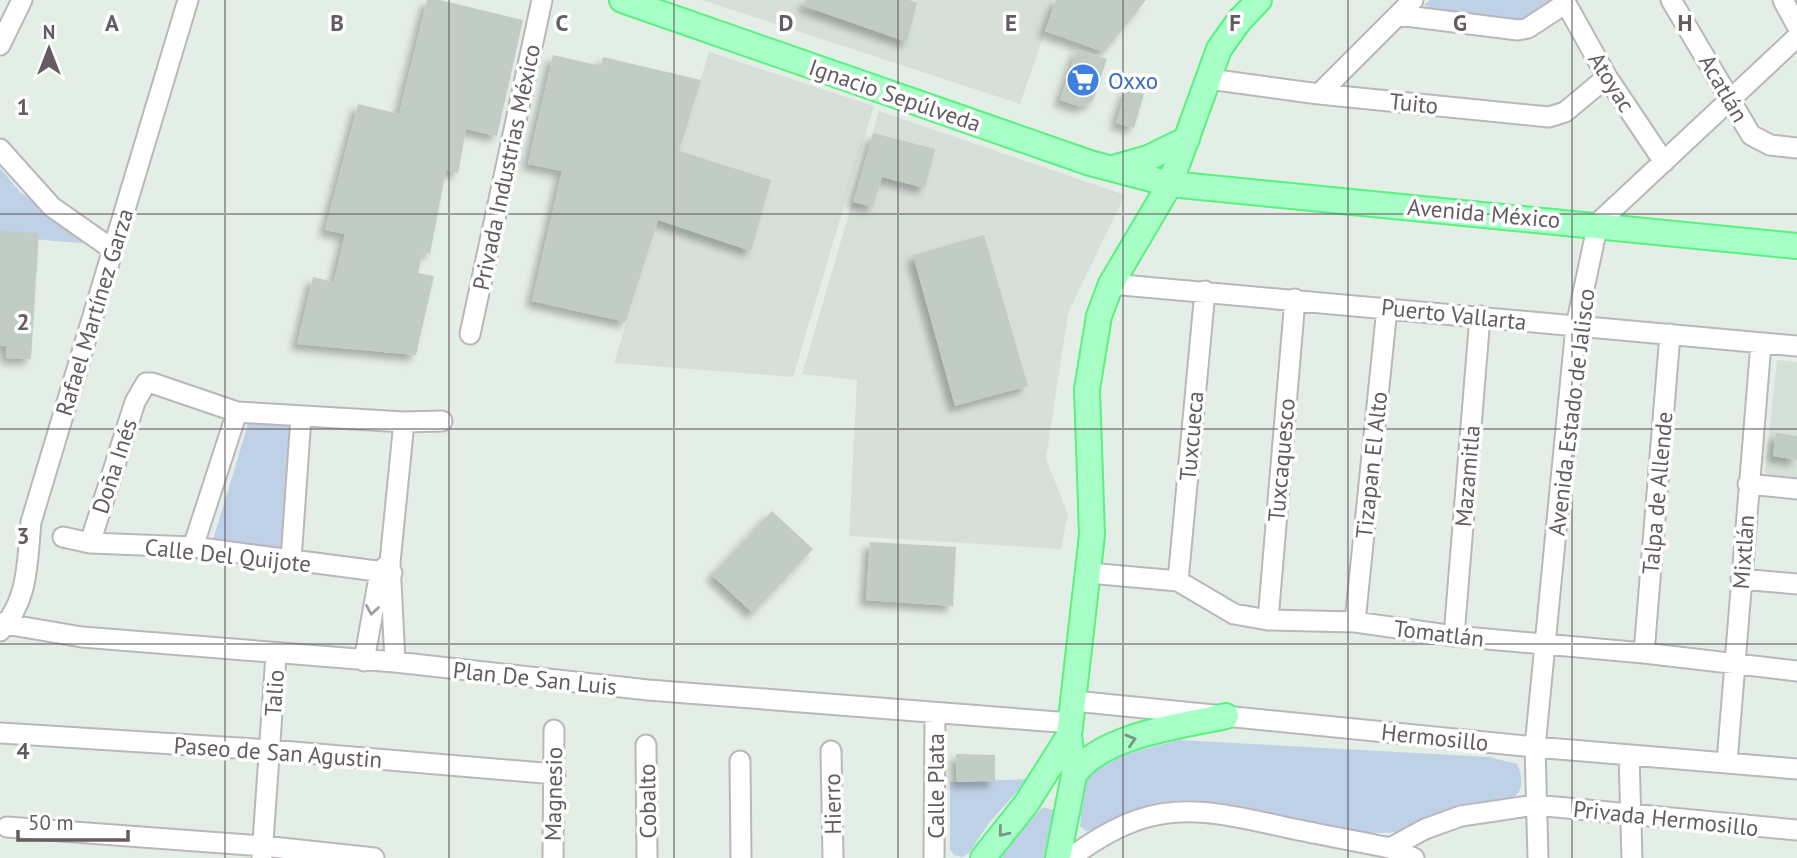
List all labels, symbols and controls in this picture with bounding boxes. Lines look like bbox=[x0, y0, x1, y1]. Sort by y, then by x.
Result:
text: A bbox=[105, 8, 119, 37]
text: B bbox=[330, 8, 344, 37]
text: C bbox=[556, 8, 569, 37]
text: D bbox=[779, 8, 793, 37]
text: E bbox=[1005, 8, 1017, 37]
text: F bbox=[1229, 8, 1241, 37]
text: G bbox=[1453, 8, 1467, 37]
text: H bbox=[1678, 8, 1692, 37]
north arrow bbox=[14, 14, 84, 84]
text: N bbox=[43, 20, 55, 44]
street label: Privada Industrias México bbox=[466, 41, 546, 293]
street label: Atoyac bbox=[1582, 47, 1642, 117]
street label: Acatlán bbox=[1693, 49, 1755, 127]
street label: Ignacio Sepúlveda bbox=[805, 52, 985, 138]
supermarket icon: Oxxo bbox=[1064, 61, 1102, 99]
place label: Oxxo bbox=[1108, 66, 1158, 95]
street label: Tuito bbox=[1388, 86, 1440, 120]
text: 1 bbox=[16, 92, 30, 121]
street label: Avenida México bbox=[1406, 192, 1562, 234]
street label: Rafael Martínez Garza bbox=[49, 205, 139, 419]
street label: Avenida Estado de Jalisco bbox=[1541, 287, 1601, 537]
street label: Puerto Vallarta bbox=[1380, 292, 1528, 336]
text: 2 bbox=[16, 307, 30, 336]
street label: Tuxcueca bbox=[1173, 390, 1209, 482]
street label: Tizapan El Alto bbox=[1349, 390, 1393, 540]
street label: Tuxcaquesco bbox=[1261, 397, 1301, 523]
street label: Talpa de Allende bbox=[1635, 410, 1679, 576]
street label: Doña Inés bbox=[85, 415, 143, 517]
street label: Mazamitla bbox=[1448, 424, 1486, 528]
street label: Mixtlán bbox=[1726, 514, 1760, 590]
text: 3 bbox=[16, 521, 30, 550]
street label: Calle Del Quijote bbox=[143, 532, 313, 578]
one-way arrow bbox=[365, 604, 380, 616]
street label: Tomatlán bbox=[1392, 613, 1486, 653]
street label: Plan De San Luis bbox=[452, 655, 618, 701]
street label: Talio bbox=[258, 669, 290, 717]
street label: Hermosillo bbox=[1380, 717, 1490, 757]
street label: Paseo de San Agustin bbox=[173, 730, 383, 774]
street label: Calle Plata bbox=[921, 733, 950, 839]
one-way arrow bbox=[1124, 733, 1136, 748]
text: 4 bbox=[16, 736, 30, 765]
street label: Magnesio bbox=[538, 747, 568, 841]
street label: Cobalto bbox=[632, 763, 662, 839]
street label: Hierro bbox=[817, 773, 847, 835]
street label: Privada Hermosillo bbox=[1572, 794, 1760, 842]
scale bar bbox=[18, 798, 128, 842]
text: 50 m bbox=[28, 809, 74, 836]
one-way arrow bbox=[999, 823, 1011, 836]

